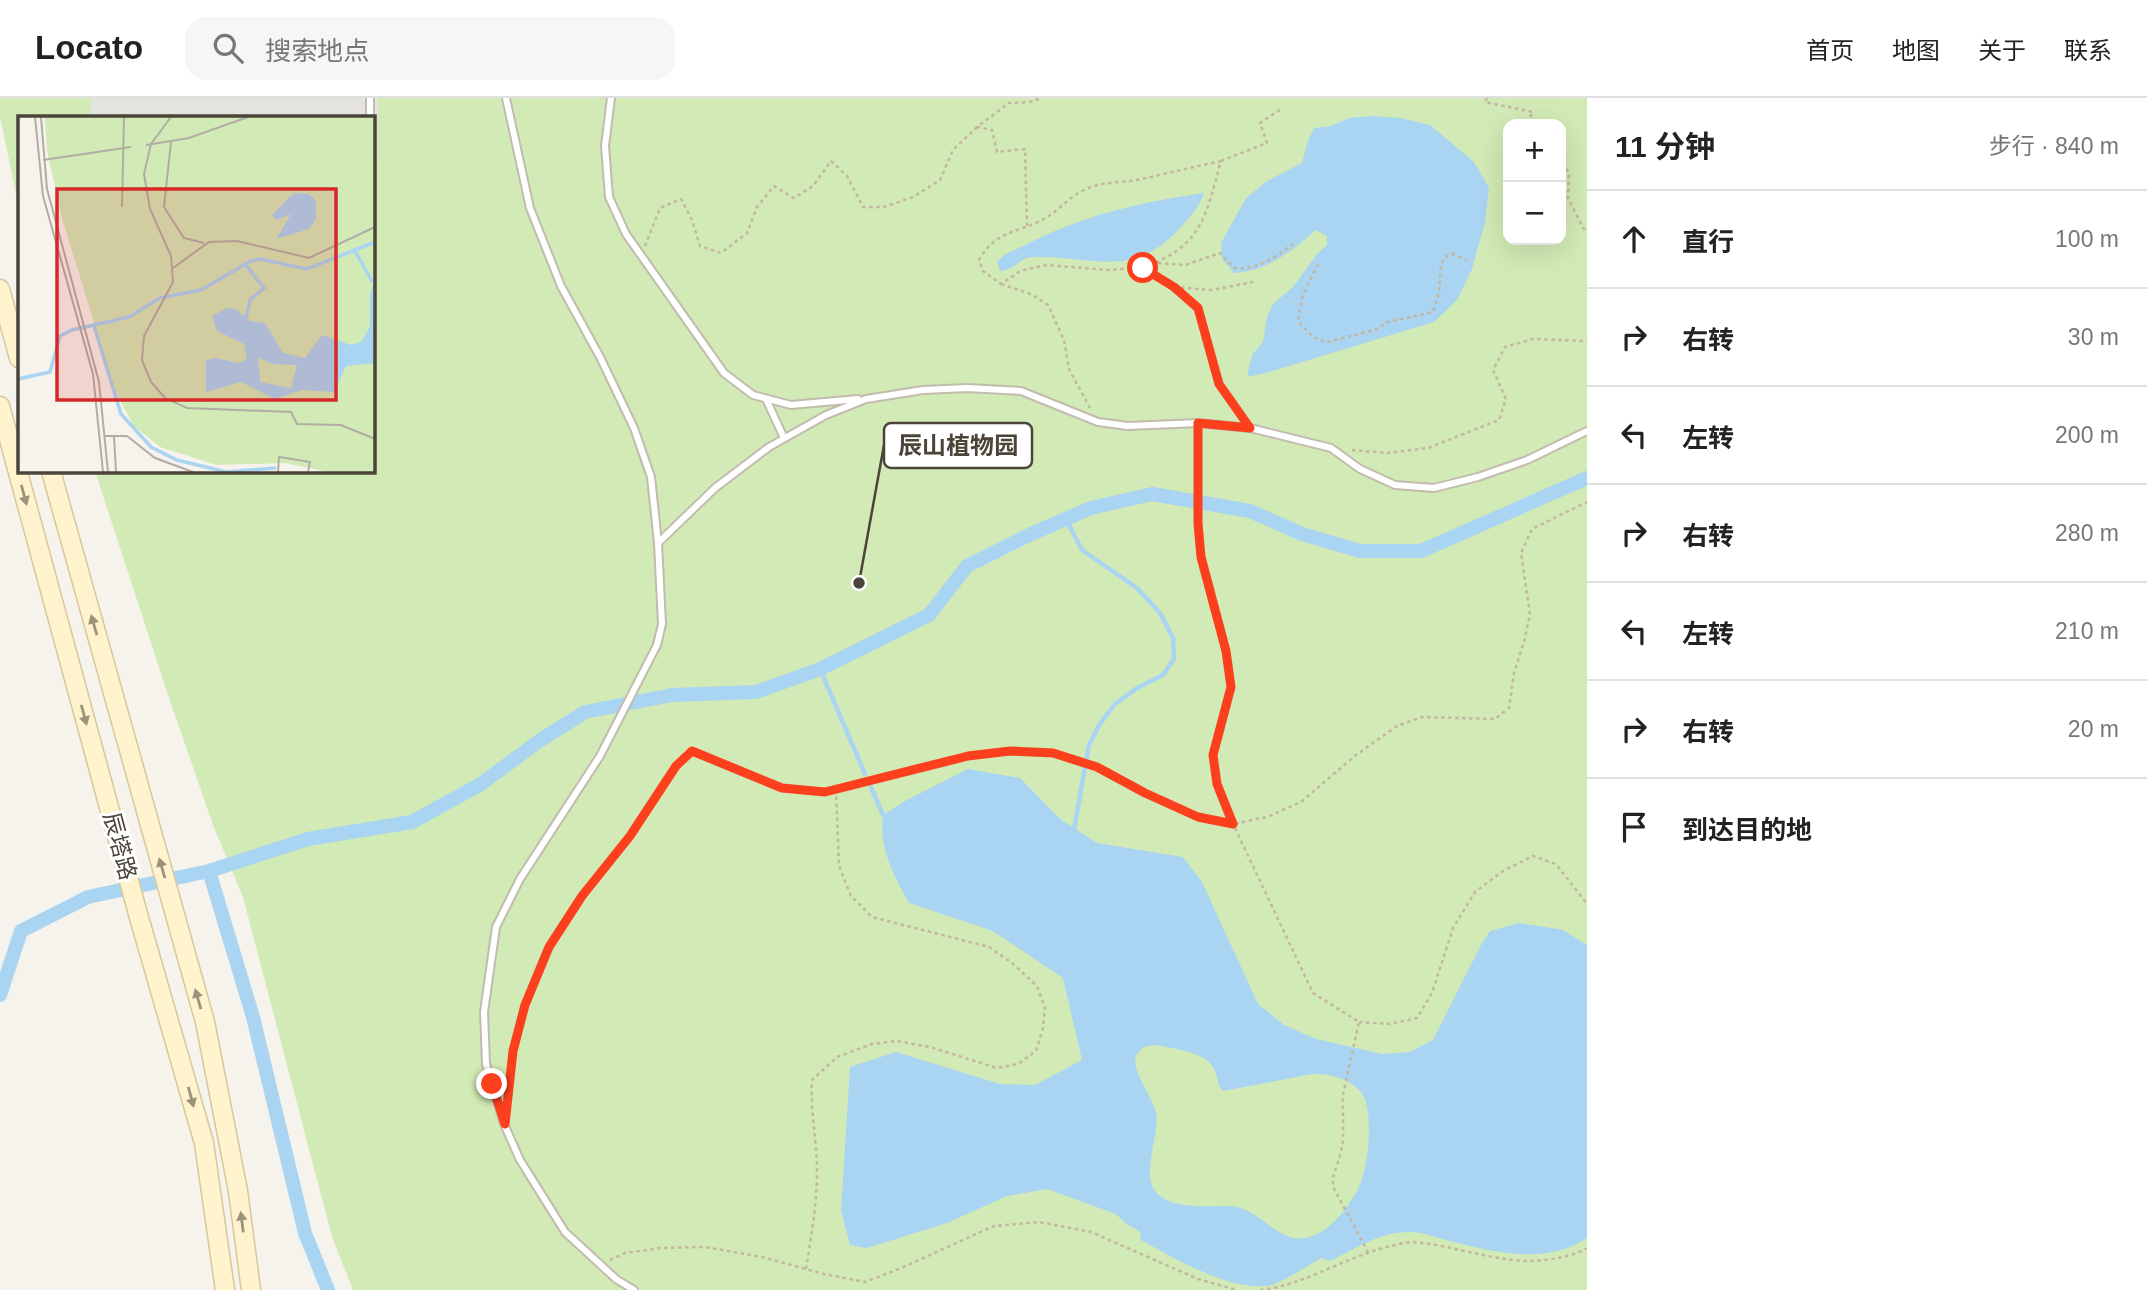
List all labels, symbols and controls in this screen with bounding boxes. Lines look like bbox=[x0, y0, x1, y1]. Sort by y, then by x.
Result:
search box bbox=[185, 17, 675, 80]
text: Locato bbox=[35, 29, 143, 66]
icon: search bbox=[209, 29, 247, 67]
text: 搜索地点 bbox=[265, 36, 369, 66]
text: 首页 bbox=[1806, 37, 1854, 64]
text: 地图 bbox=[1892, 37, 1940, 64]
text: 关于 bbox=[1978, 37, 2026, 64]
text: 联系 bbox=[2064, 37, 2112, 64]
inset map bbox=[18, 116, 374, 472]
map controls bbox=[1503, 119, 1566, 245]
button: + bbox=[1503, 119, 1566, 182]
text: 11 分钟 bbox=[1615, 130, 1715, 163]
text: 步行 · 840 m bbox=[1989, 133, 2119, 159]
button: − bbox=[1503, 182, 1566, 245]
icon: ahead bbox=[1615, 220, 1653, 258]
text: 100 m bbox=[2055, 226, 2119, 252]
text: 直行 bbox=[1682, 227, 1734, 257]
route start bbox=[1127, 252, 1158, 283]
icon: right bbox=[1615, 318, 1653, 356]
text: 30 m bbox=[2068, 324, 2119, 350]
text: 右转 bbox=[1682, 325, 1734, 355]
icon: left bbox=[1615, 416, 1653, 454]
text: 200 m bbox=[2055, 422, 2119, 448]
callout: 辰山植物园 bbox=[884, 423, 1032, 468]
text: 左转 bbox=[1682, 423, 1734, 453]
text: 辰山植物园 bbox=[898, 432, 1018, 459]
one-way arrow bbox=[20, 485, 30, 506]
icon: right bbox=[1615, 514, 1653, 552]
text: 280 m bbox=[2055, 520, 2119, 546]
text: 右转 bbox=[1682, 521, 1734, 551]
icon: left bbox=[1615, 612, 1653, 650]
one-way arrow bbox=[88, 614, 99, 636]
text: 210 m bbox=[2055, 618, 2119, 644]
text: 左转 bbox=[1682, 619, 1734, 649]
one-way arrow bbox=[79, 704, 90, 726]
icon: right bbox=[1615, 710, 1653, 748]
text: 20 m bbox=[2068, 716, 2119, 742]
text: 右转 bbox=[1682, 717, 1734, 747]
icon: arrive bbox=[1615, 808, 1653, 846]
street label: 辰塔路 bbox=[99, 809, 141, 883]
text: 到达目的地 bbox=[1682, 815, 1812, 845]
one-way arrow bbox=[156, 857, 167, 879]
one-way arrow bbox=[193, 988, 203, 1009]
route end bbox=[476, 1068, 507, 1099]
one-way arrow bbox=[187, 1087, 197, 1108]
one-way arrow bbox=[236, 1211, 247, 1233]

